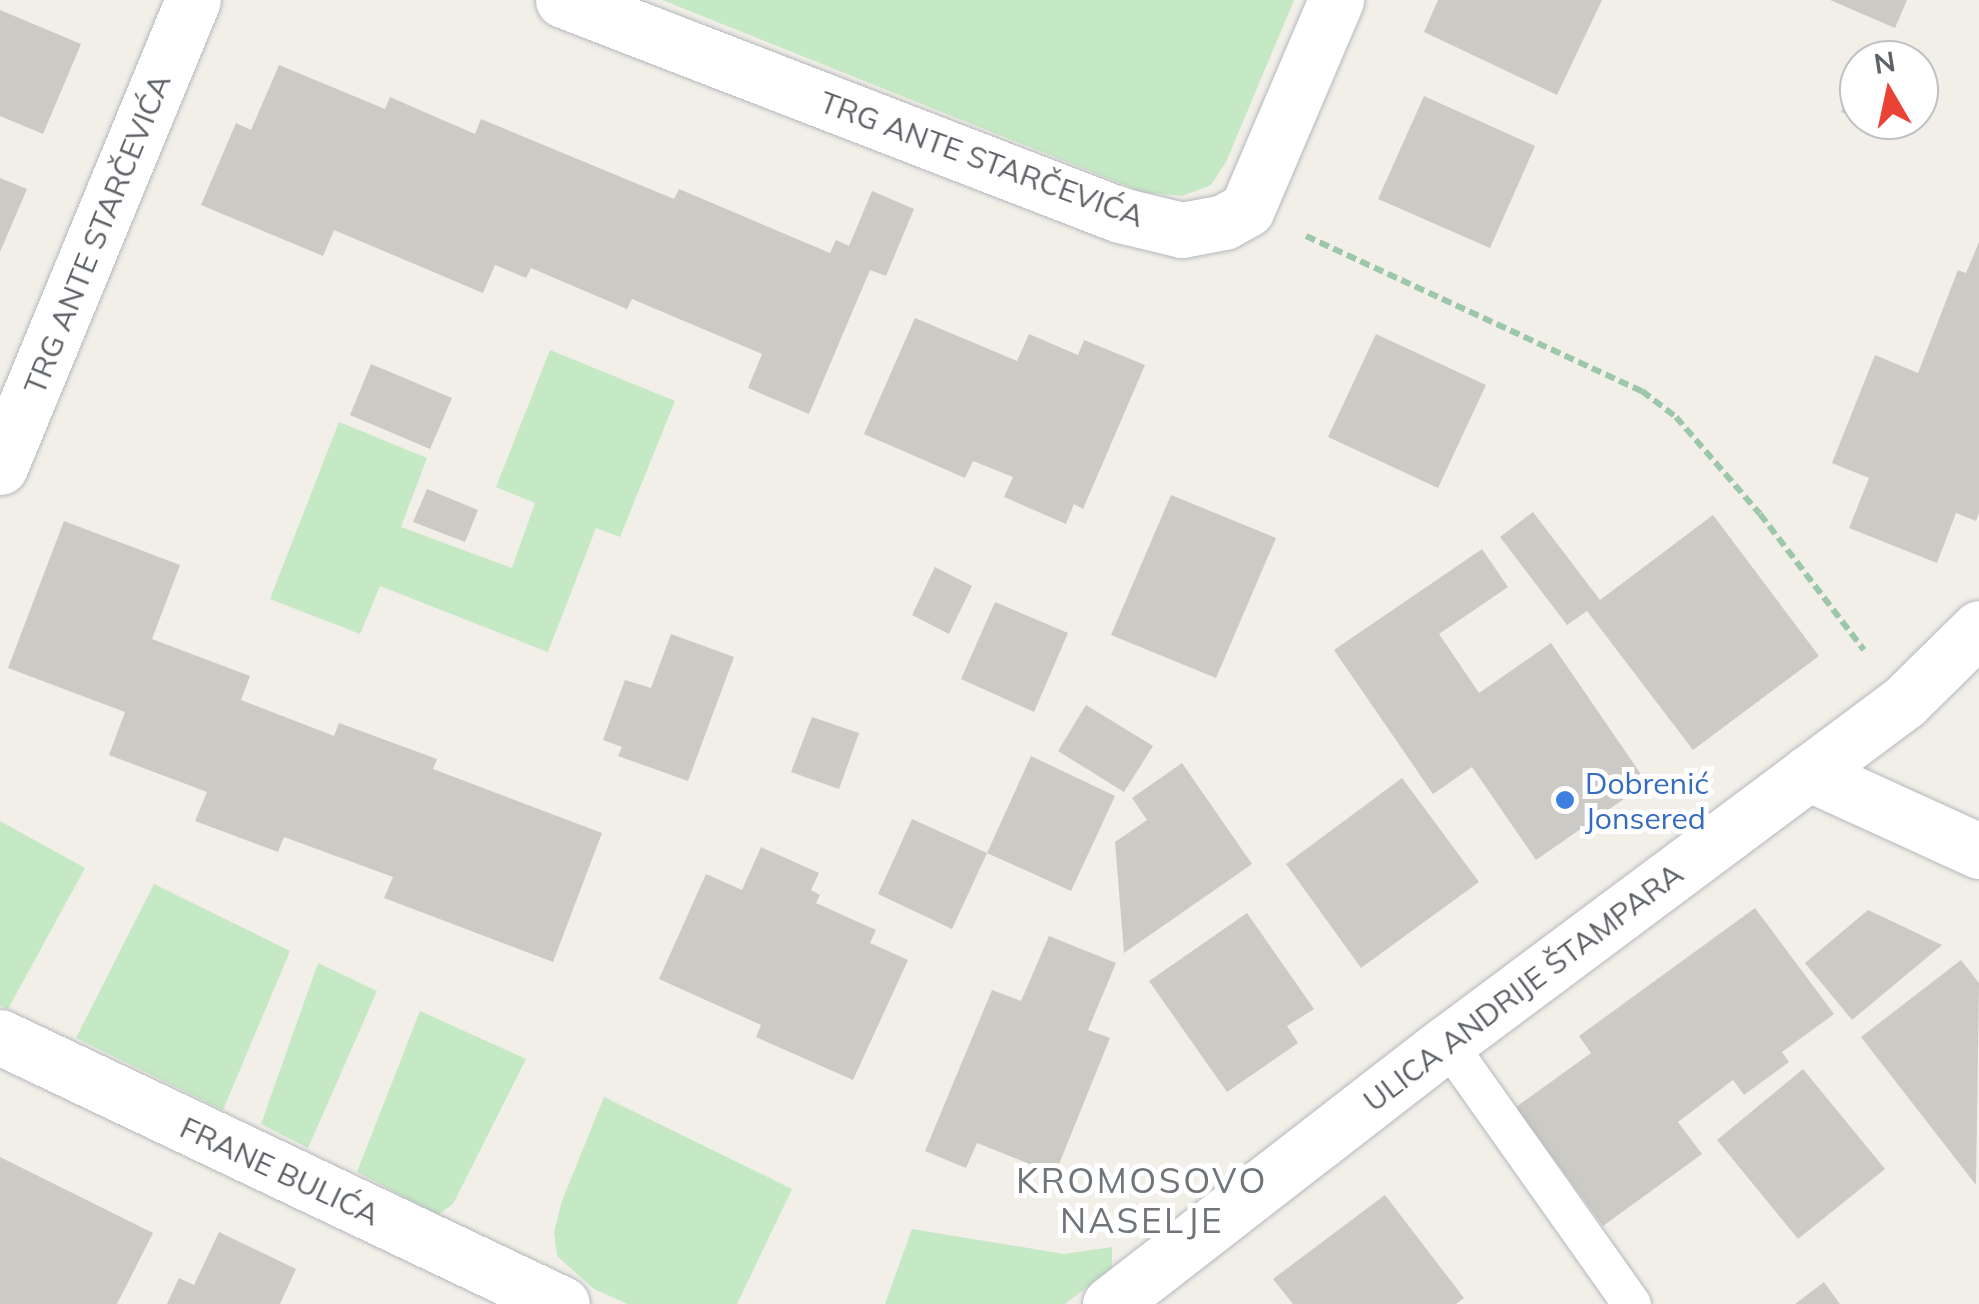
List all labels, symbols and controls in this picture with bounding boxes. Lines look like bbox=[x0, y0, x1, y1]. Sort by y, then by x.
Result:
north arrow bbox=[1839, 40, 1939, 140]
text: N bbox=[1871, 43, 1898, 81]
street label: TRG ANTE STARČEVIĆA bbox=[16, 69, 178, 399]
street label: TRG ANTE STARČEVIĆA bbox=[815, 84, 1149, 234]
place label: Dobrenić Jonsered bbox=[1585, 765, 1709, 836]
marker: Dobrenić Jonsered bbox=[1554, 789, 1576, 811]
street label: ULICA ANDRIJE ŠTAMPARA bbox=[1356, 855, 1690, 1119]
street label: FRANE BULIĆA bbox=[175, 1109, 385, 1233]
district label: KROMOSOVO NASELJE bbox=[1016, 1159, 1268, 1241]

